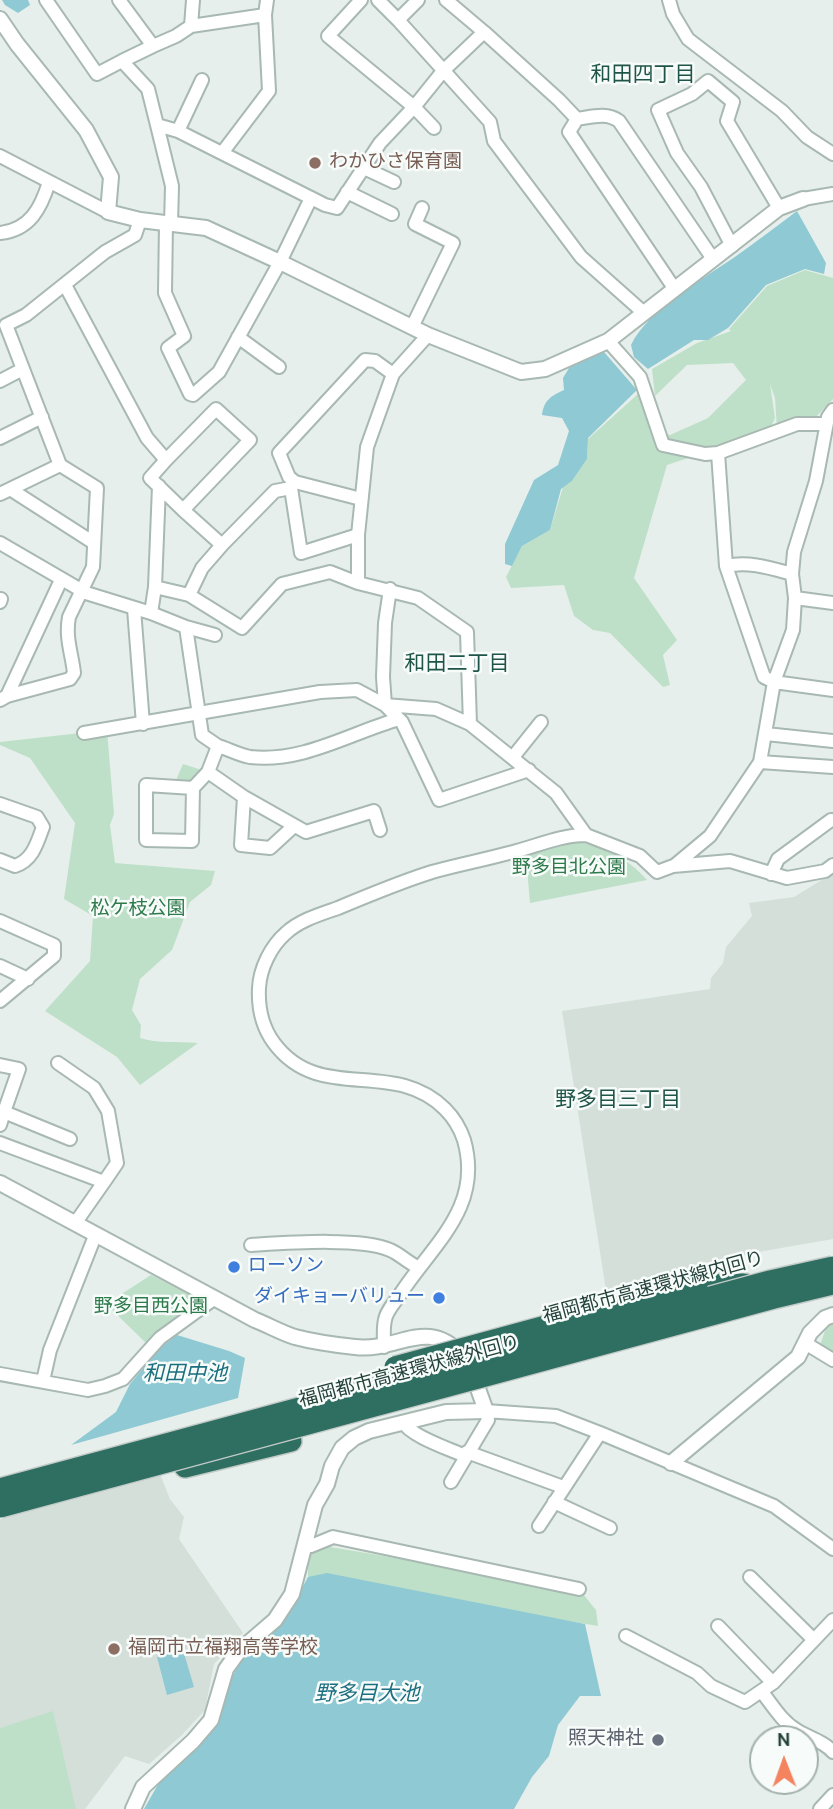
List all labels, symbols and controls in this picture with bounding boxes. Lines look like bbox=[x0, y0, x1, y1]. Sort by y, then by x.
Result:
district label: 和田四丁目 bbox=[591, 64, 695, 90]
place label: わかひさ保育園 bbox=[329, 152, 462, 174]
marker: わかひさ保育園 bbox=[307, 155, 323, 171]
district label: 和田二丁目 bbox=[405, 653, 509, 679]
park label: 野多目北公園 bbox=[512, 858, 626, 880]
park label: 松ケ枝公園 bbox=[91, 899, 185, 921]
district label: 野多目三丁目 bbox=[555, 1089, 681, 1115]
street label: 福岡都市高速環状線内回り bbox=[541, 1248, 767, 1330]
place label: ローソン bbox=[248, 1256, 324, 1278]
marker: ローソン bbox=[226, 1259, 242, 1275]
place label: ダイキョーバリュー bbox=[254, 1287, 425, 1309]
marker: ダイキョーバリュー bbox=[431, 1290, 447, 1306]
park label: 野多目西公園 bbox=[94, 1297, 208, 1319]
street label: 福岡都市高速環状線外回り bbox=[297, 1332, 523, 1414]
water label: 和田中池 bbox=[143, 1363, 227, 1389]
place label: 福岡市立福翔高等学校 bbox=[128, 1638, 318, 1660]
marker: 福岡市立福翔高等学校 bbox=[106, 1641, 122, 1657]
water label: 野多目大池 bbox=[315, 1683, 419, 1709]
north arrow bbox=[749, 1725, 819, 1795]
place label: 照天神社 bbox=[568, 1729, 644, 1751]
text: N bbox=[777, 1729, 791, 1753]
marker: 照天神社 bbox=[650, 1732, 666, 1748]

